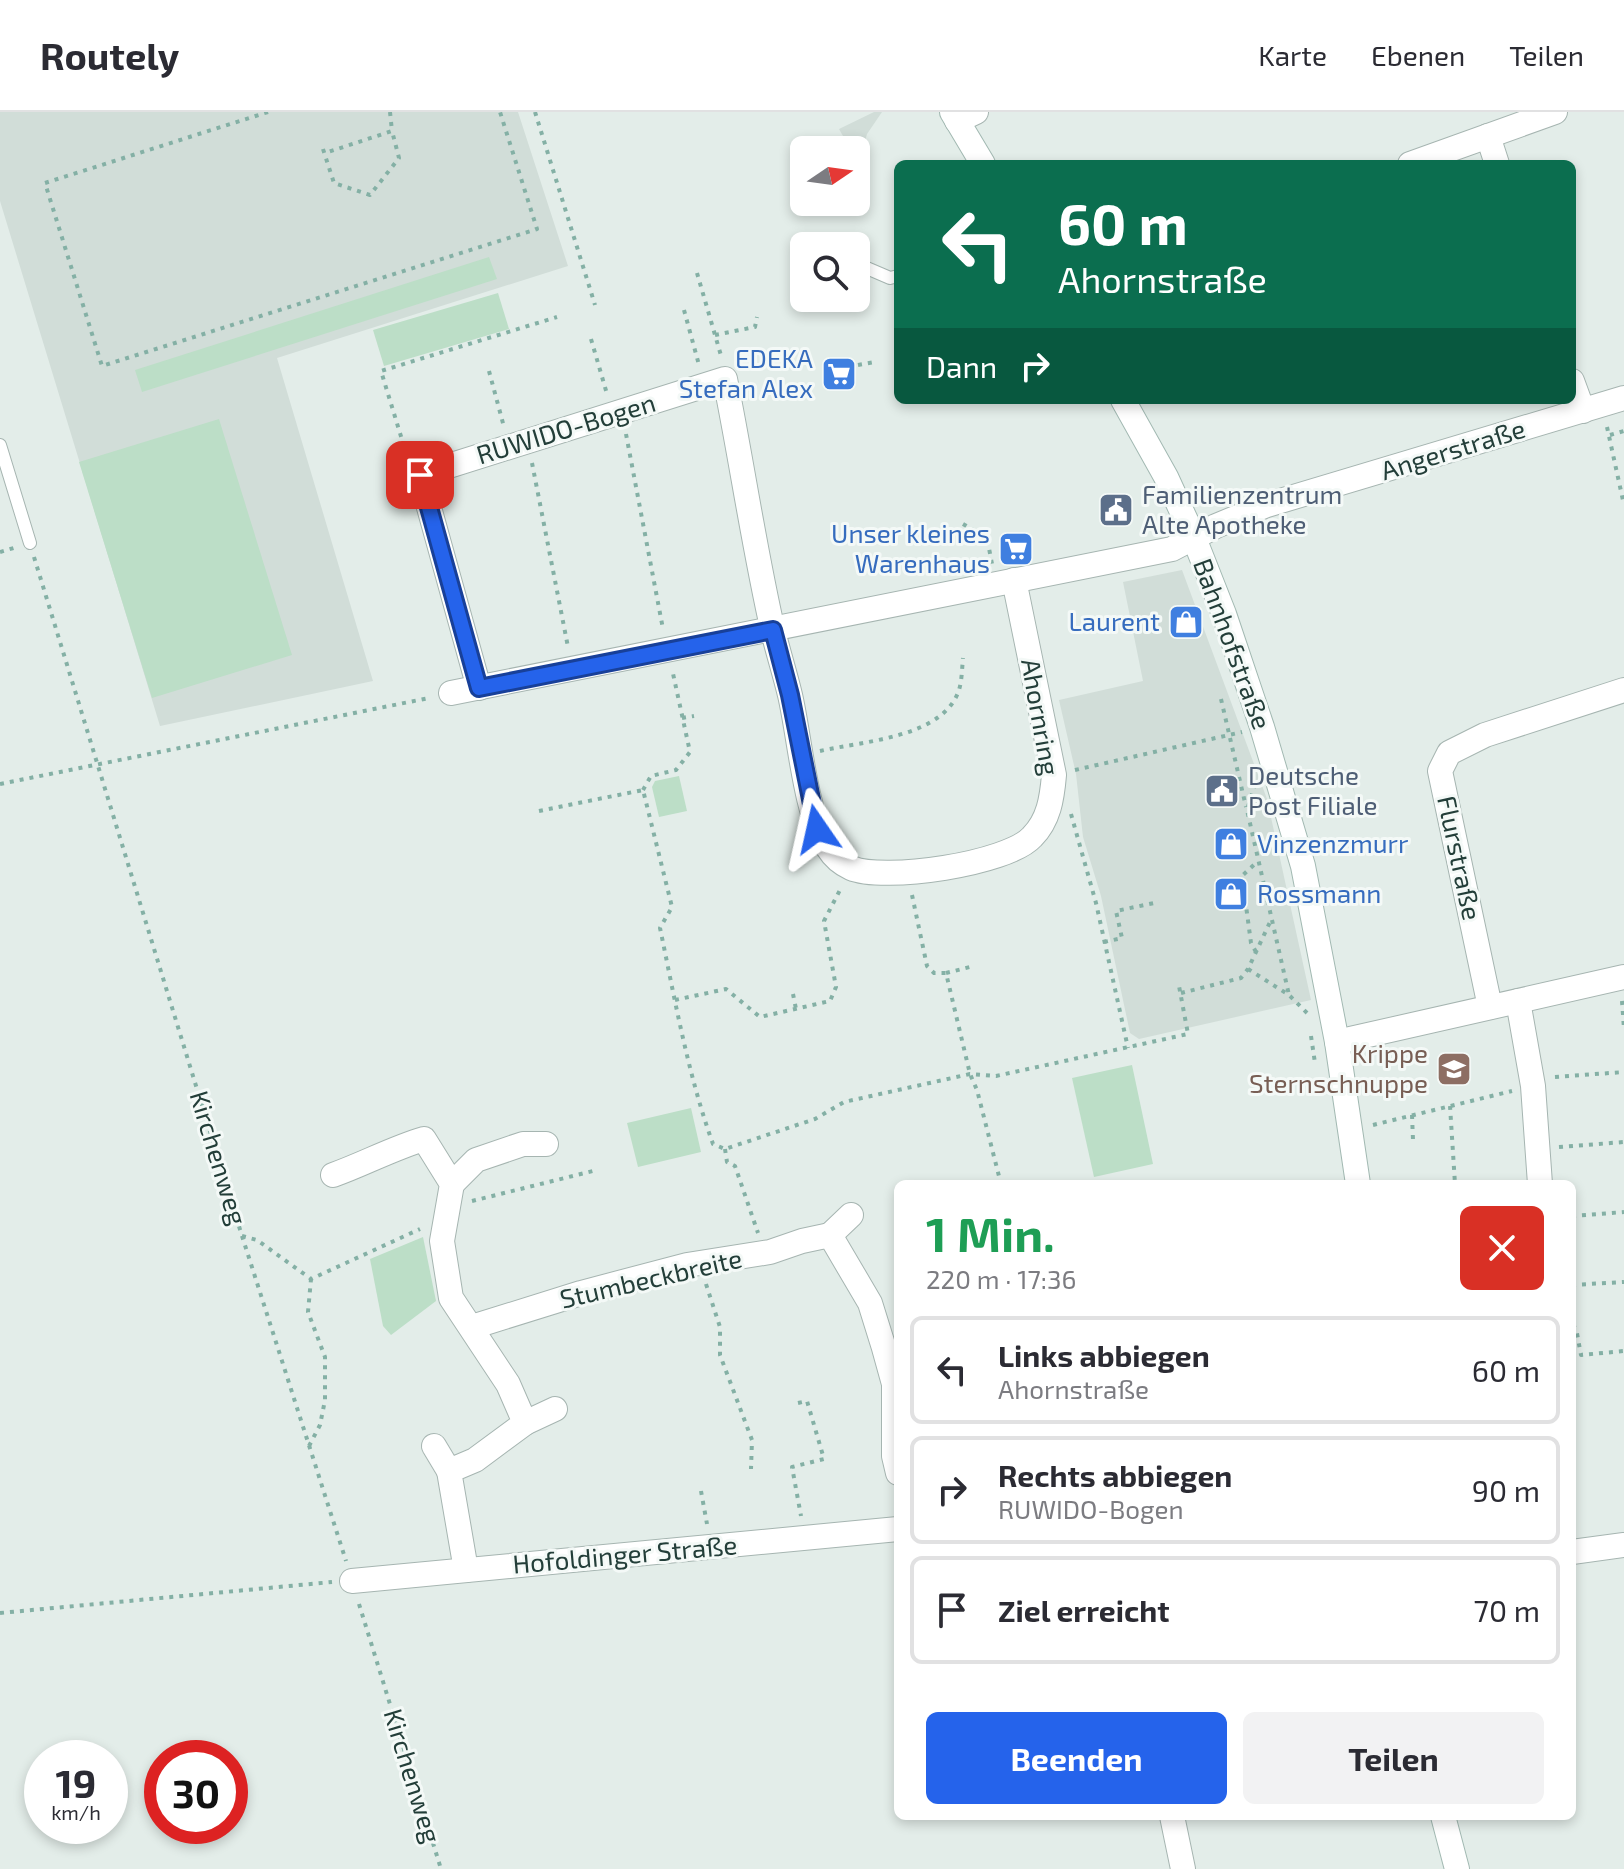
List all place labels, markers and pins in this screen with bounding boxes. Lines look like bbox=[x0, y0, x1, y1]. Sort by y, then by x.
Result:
place label: EDEKA Stefan Alex bbox=[679, 342, 813, 403]
supermarket icon: EDEKA Stefan Alex bbox=[820, 355, 858, 393]
pin bbox=[386, 441, 454, 509]
place label: Familienzentrum Alte Apotheke bbox=[1142, 478, 1342, 539]
public building icon: Familienzentrum Alte Apotheke bbox=[1097, 491, 1135, 529]
place label: Unser kleines Warenhaus bbox=[831, 517, 990, 578]
supermarket icon: Unser kleines Warenhaus bbox=[997, 530, 1035, 568]
shop icon: Laurent bbox=[1167, 603, 1205, 641]
place label: Laurent bbox=[1068, 605, 1160, 636]
place label: Deutsche Post Filiale bbox=[1248, 759, 1377, 820]
public building icon: Deutsche Post Filiale bbox=[1203, 772, 1241, 810]
shop icon: Vinzenzmurr bbox=[1212, 825, 1250, 863]
place label: Vinzenzmurr bbox=[1257, 827, 1408, 858]
shop icon: Rossmann bbox=[1212, 875, 1250, 913]
place label: Rossmann bbox=[1257, 877, 1381, 908]
place label: Krippe Sternschnuppe bbox=[1249, 1037, 1428, 1098]
school or university icon: Krippe Sternschnuppe bbox=[1435, 1050, 1473, 1088]

